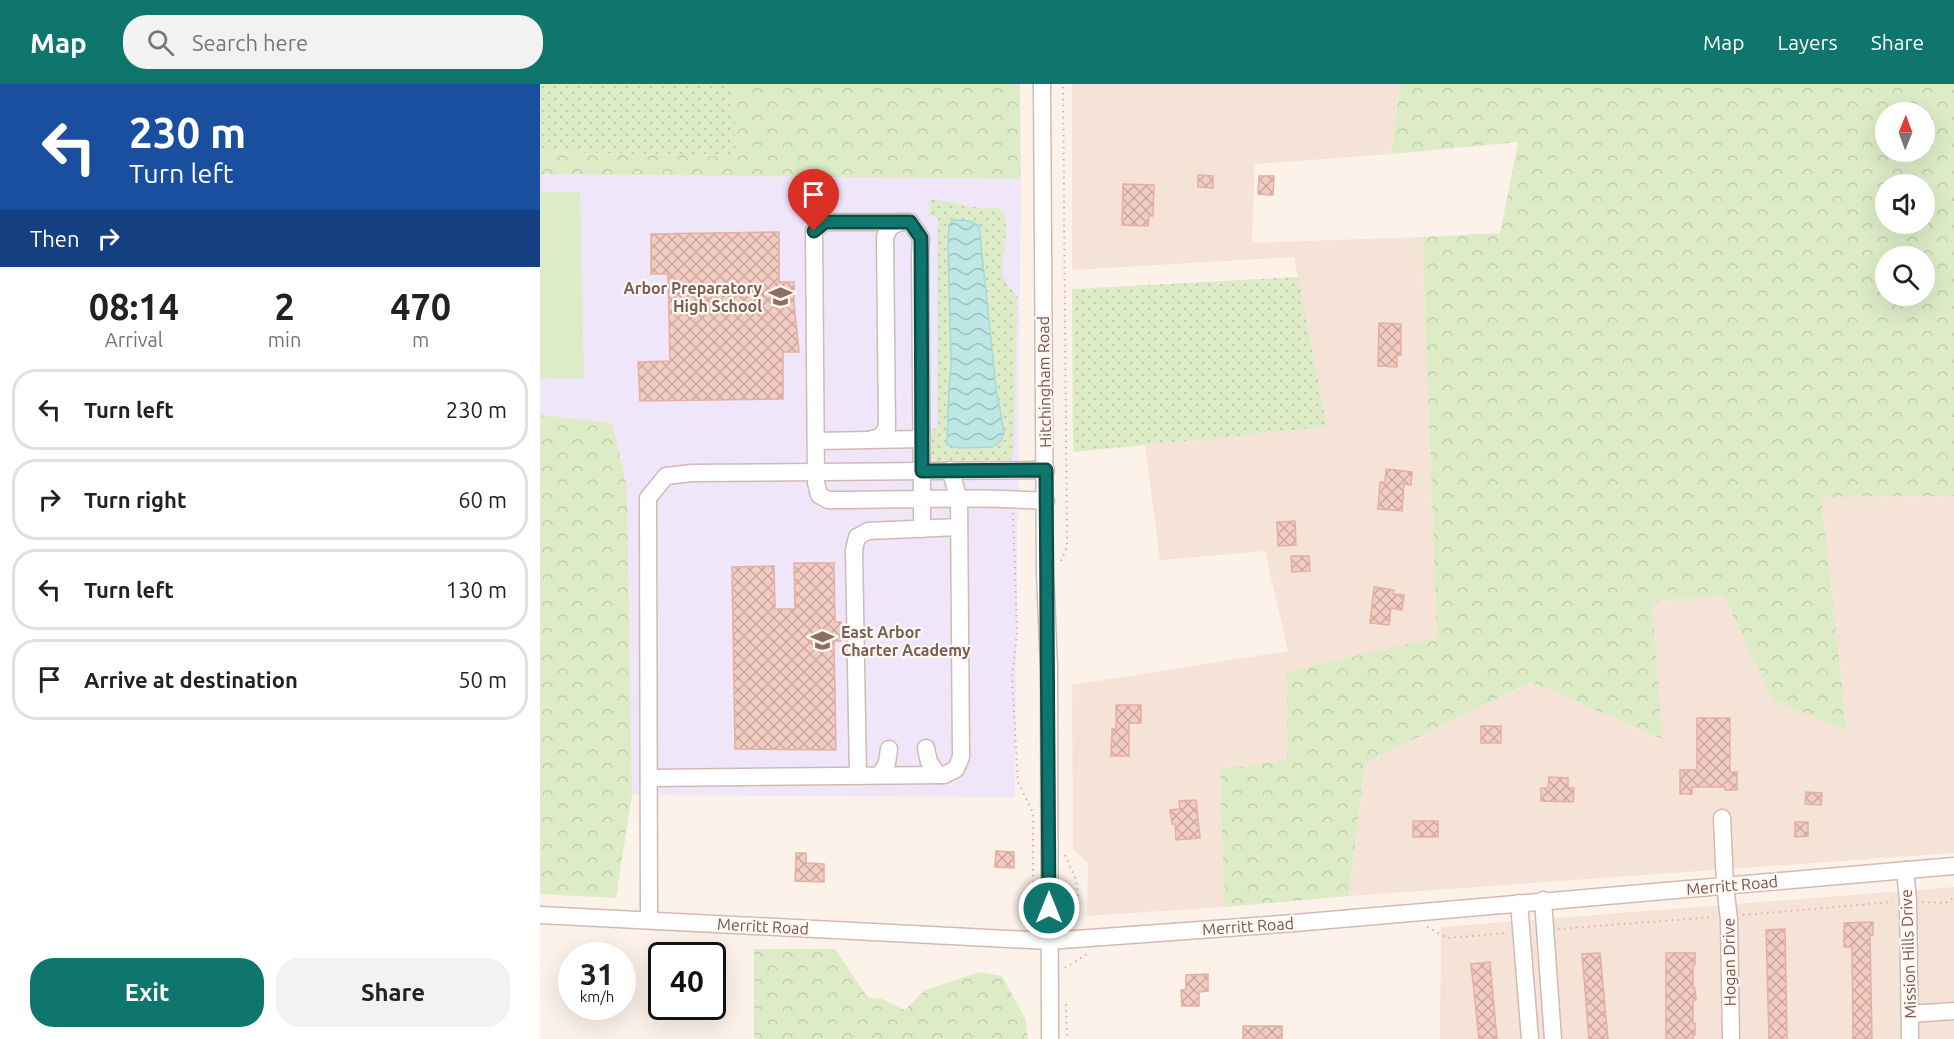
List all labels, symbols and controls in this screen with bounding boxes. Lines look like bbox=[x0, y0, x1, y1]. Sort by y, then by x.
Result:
search box bbox=[123, 15, 543, 69]
icon: search bbox=[144, 26, 177, 59]
text: Map bbox=[30, 27, 87, 58]
text: Search here bbox=[192, 30, 308, 55]
text: Map bbox=[1703, 30, 1744, 54]
text: Layers bbox=[1777, 30, 1838, 54]
text: Share bbox=[1871, 30, 1924, 54]
north arrow bbox=[1875, 102, 1935, 162]
map controls bbox=[1875, 102, 1935, 306]
icon: left bbox=[30, 108, 108, 186]
text: 230 m bbox=[129, 109, 246, 156]
text: Turn left bbox=[129, 158, 233, 188]
pin bbox=[788, 169, 839, 231]
button: sound bbox=[1875, 174, 1935, 234]
icon: arrive bbox=[797, 178, 830, 211]
icon: right bbox=[92, 222, 125, 255]
text: Then bbox=[30, 226, 80, 251]
button: search bbox=[1875, 246, 1935, 306]
place label: Arbor Preparatory High School bbox=[624, 279, 762, 315]
school or university icon: Arbor Preparatory High School bbox=[767, 284, 793, 310]
text: 08:14 bbox=[89, 286, 179, 327]
text: 2 bbox=[274, 286, 295, 327]
text: 470 bbox=[390, 286, 451, 327]
street label: Hitchingham Road bbox=[1034, 316, 1054, 448]
text: Arrival bbox=[105, 328, 163, 351]
text: min bbox=[268, 328, 301, 351]
text: m bbox=[412, 328, 429, 351]
icon: left bbox=[33, 393, 66, 426]
text: Turn left bbox=[84, 397, 174, 422]
text: 230 m bbox=[446, 397, 507, 422]
icon: right bbox=[33, 483, 66, 516]
text: Turn right bbox=[84, 487, 186, 512]
text: 60 m bbox=[458, 487, 507, 512]
icon: left bbox=[33, 573, 66, 606]
text: Turn left bbox=[84, 577, 174, 602]
text: 130 m bbox=[446, 577, 507, 602]
place label: East Arbor Charter Academy bbox=[841, 623, 971, 659]
school or university icon: East Arbor Charter Academy bbox=[810, 628, 836, 654]
icon: arrive bbox=[33, 663, 66, 696]
text: Arrive at destination bbox=[84, 667, 298, 692]
text: 50 m bbox=[458, 667, 507, 692]
street label: Merritt Road bbox=[1685, 872, 1779, 898]
position arrow bbox=[1017, 876, 1081, 940]
street label: Mission Hills Drive bbox=[1897, 889, 1919, 1019]
street label: Merritt Road bbox=[1202, 914, 1294, 938]
street label: Merritt Road bbox=[717, 915, 809, 937]
street label: Hogan Drive bbox=[1719, 918, 1739, 1006]
speed limit sign: 40 bbox=[648, 942, 726, 1020]
text: 31 bbox=[580, 957, 614, 991]
button: Exit bbox=[30, 958, 264, 1027]
button: Share bbox=[276, 958, 510, 1027]
text: km/h bbox=[580, 988, 614, 1005]

